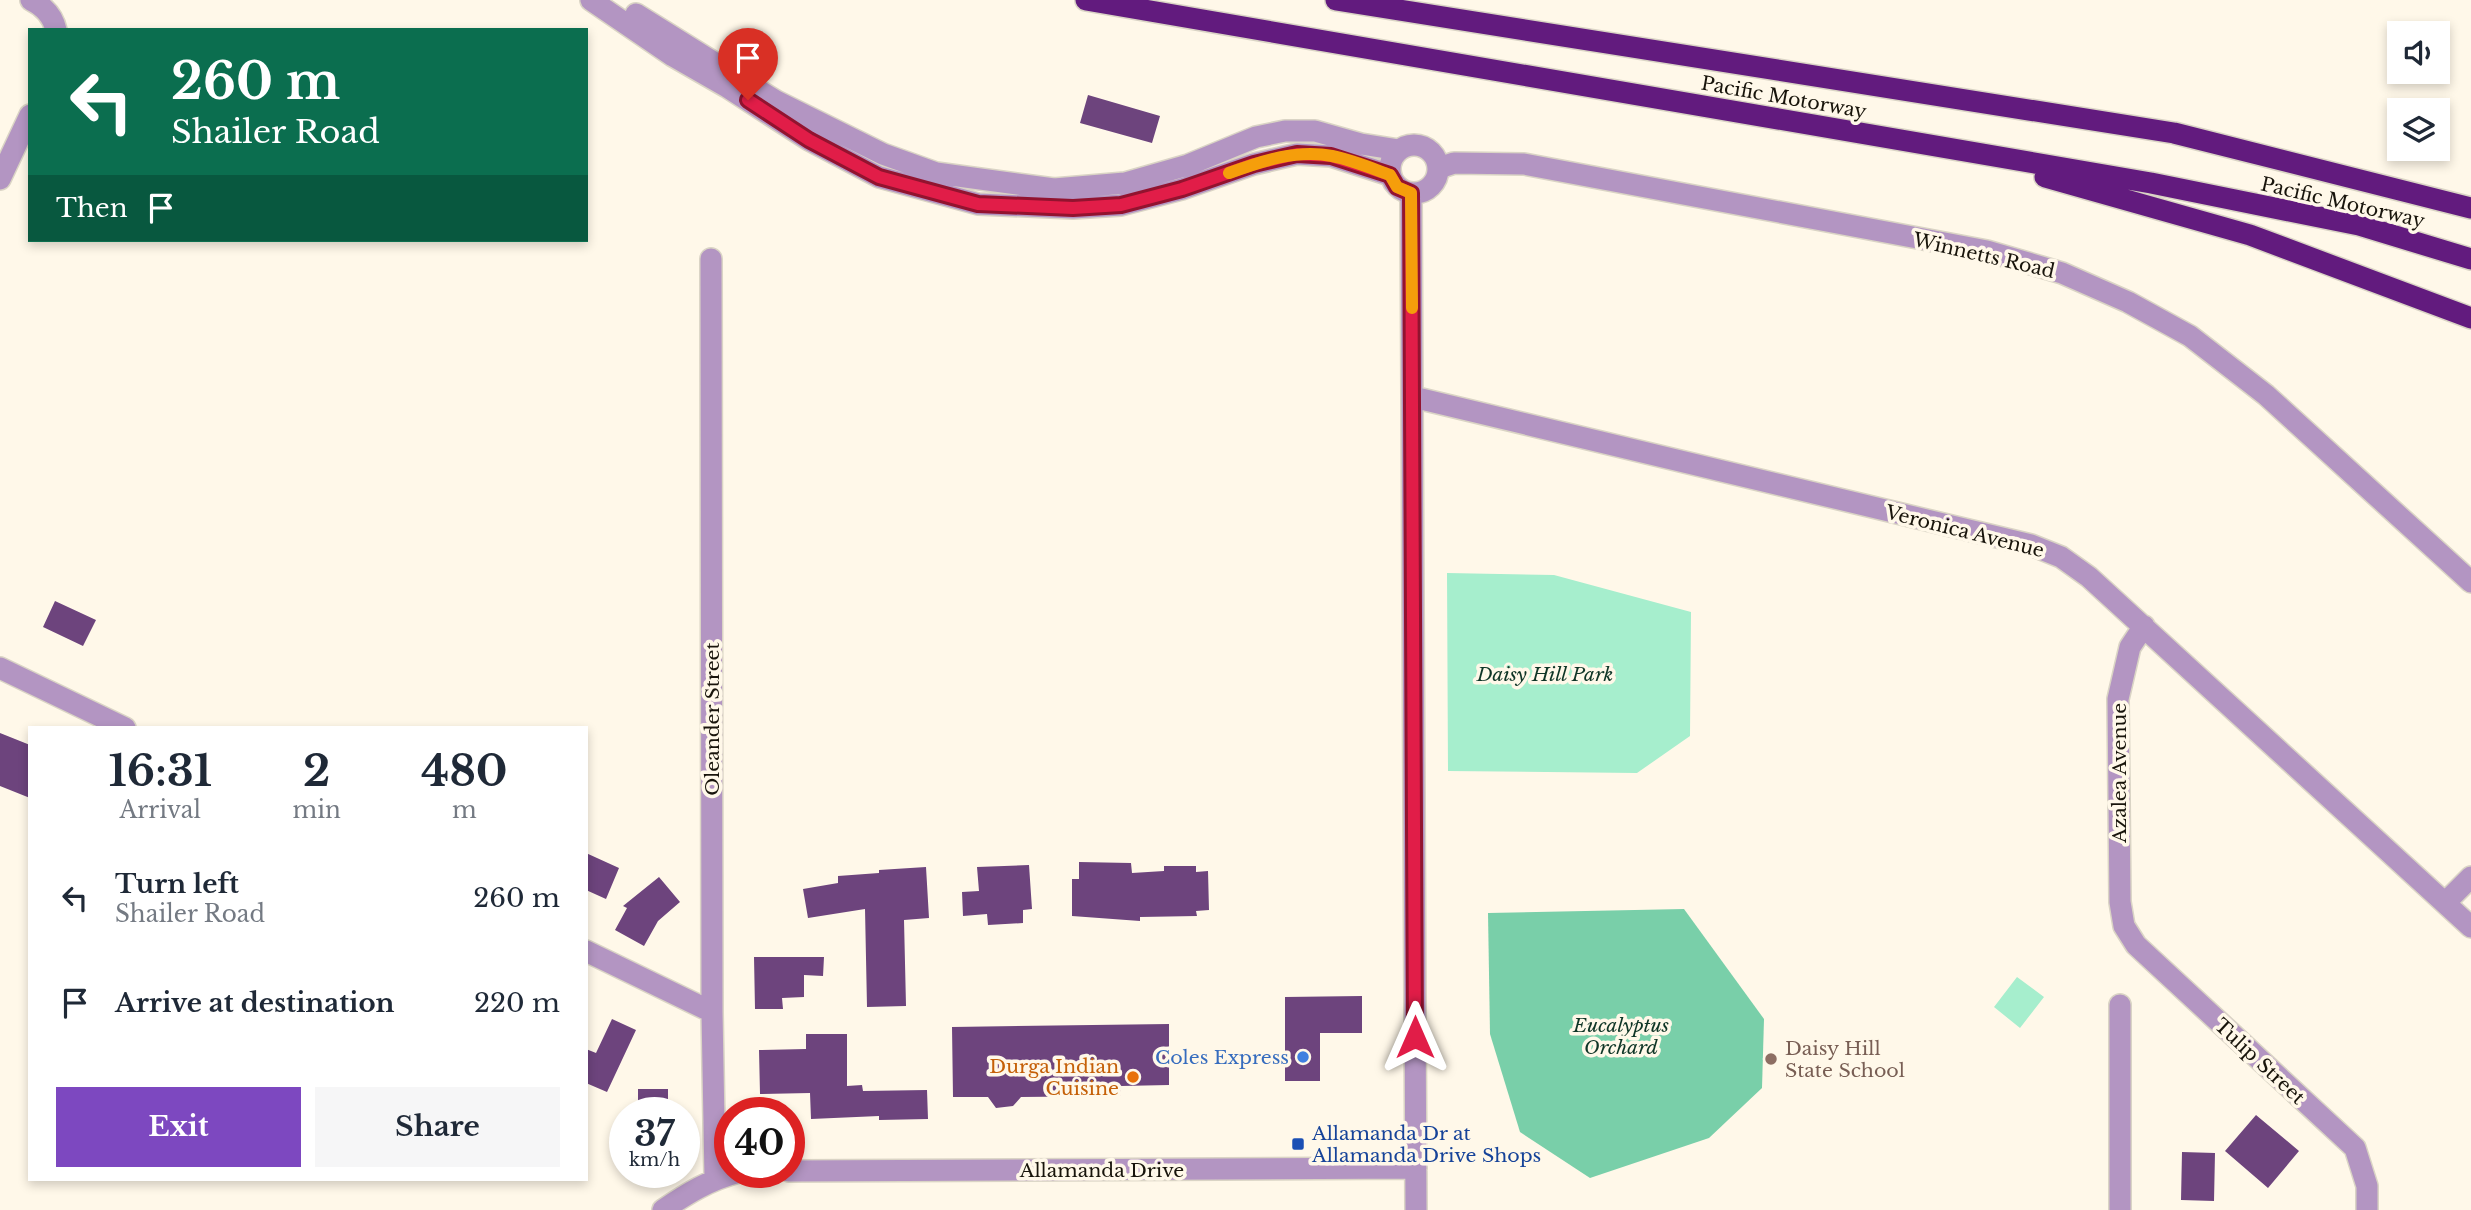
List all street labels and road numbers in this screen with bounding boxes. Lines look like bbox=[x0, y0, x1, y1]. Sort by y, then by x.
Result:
street label: Pacific Motorway bbox=[1699, 72, 1868, 123]
street label: Pacific Motorway bbox=[2259, 172, 2427, 233]
street label: Winnetts Road bbox=[1910, 228, 2057, 283]
street label: Veronica Avenue bbox=[1882, 500, 2047, 562]
street label: Oleander Street bbox=[701, 642, 724, 796]
street label: Azalea Avenue bbox=[2108, 703, 2131, 844]
street label: Tulip Street bbox=[2210, 1014, 2310, 1110]
street label: Allamanda Drive bbox=[1019, 1159, 1184, 1182]

